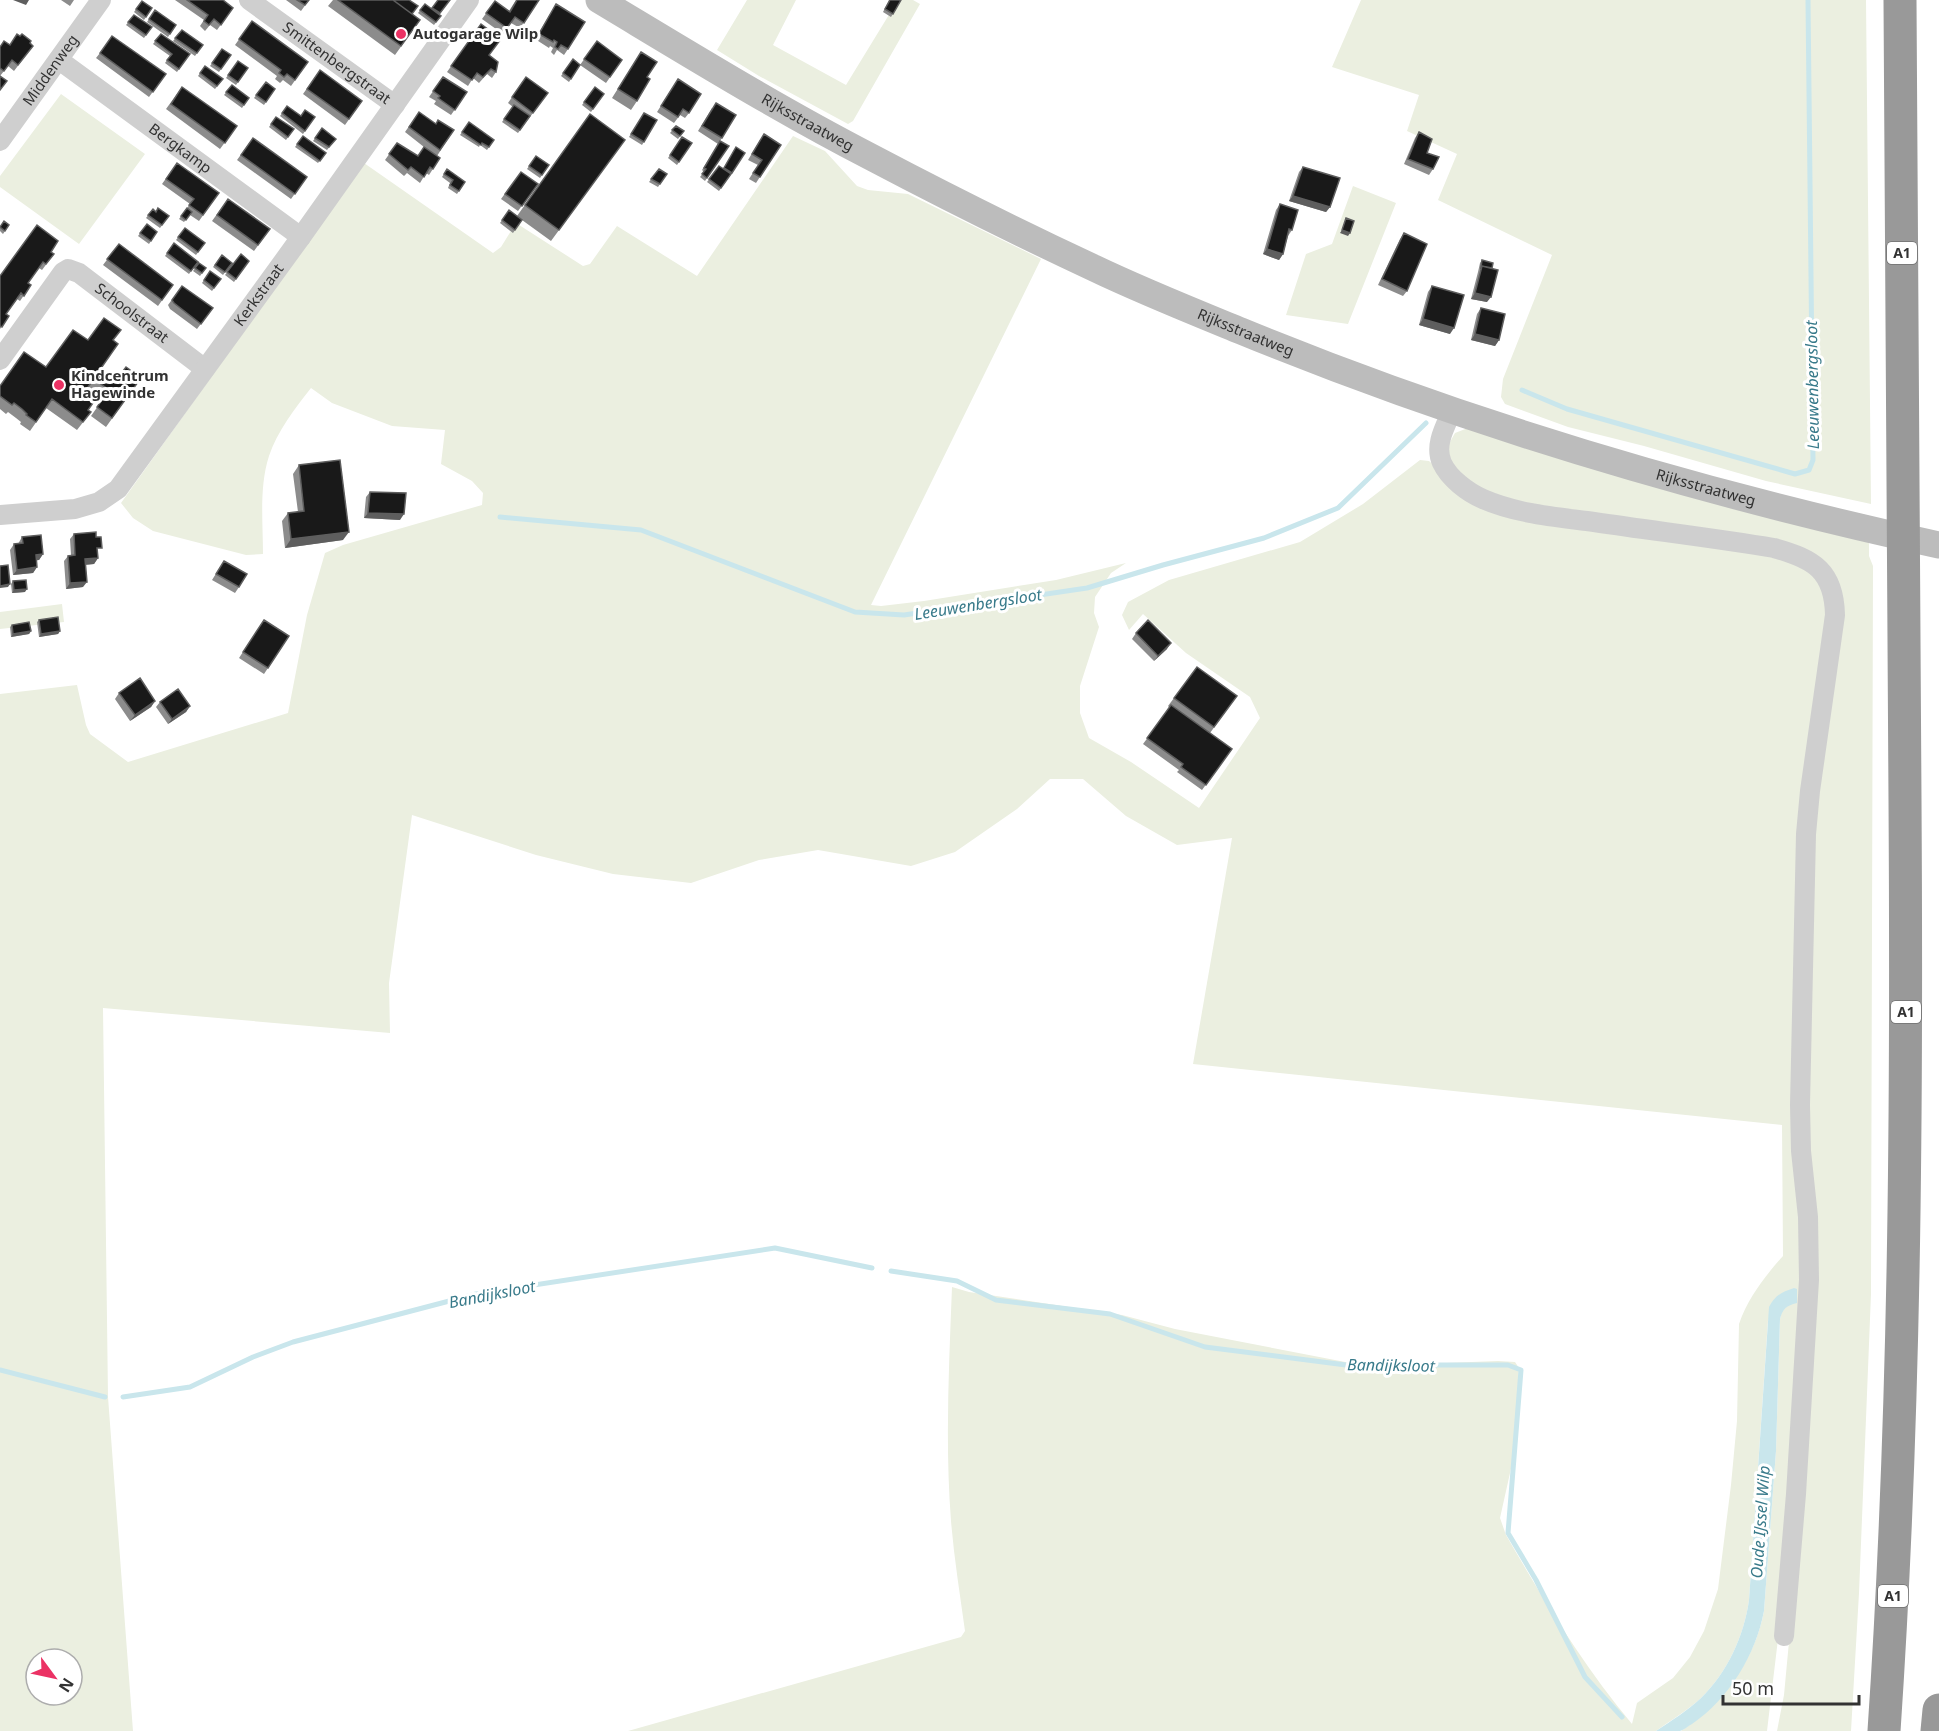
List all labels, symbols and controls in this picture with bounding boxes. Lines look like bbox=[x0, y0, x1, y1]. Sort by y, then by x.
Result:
street label: Smittenbergstraat bbox=[279, 17, 396, 108]
place label: Autogarage Wilp bbox=[413, 23, 538, 43]
marker: Autogarage Wilp bbox=[394, 27, 408, 41]
street label: Middenweg bbox=[17, 30, 82, 109]
street label: Rijksstraatweg bbox=[758, 88, 858, 155]
street label: Bergkamp bbox=[145, 118, 216, 177]
road number: A1 bbox=[1887, 242, 1917, 264]
street label: Kerkstraat bbox=[229, 259, 288, 330]
street label: Schoolstraat bbox=[91, 278, 174, 347]
street label: Rijksstraatweg bbox=[1195, 303, 1297, 360]
water label: Leeuwenbergsloot bbox=[1800, 320, 1824, 450]
place label: Kindcentrum Hagewinde bbox=[71, 365, 169, 402]
marker: Kindcentrum Hagewinde bbox=[52, 378, 66, 392]
street label: Rijksstraatweg bbox=[1654, 464, 1758, 510]
water label: Leeuwenbergsloot bbox=[913, 583, 1044, 625]
road number: A1 bbox=[1891, 1001, 1921, 1023]
water label: Bandijksloot bbox=[447, 1275, 538, 1313]
water label: Bandijksloot bbox=[1347, 1353, 1436, 1377]
water label: Oude IJssel Wilp bbox=[1745, 1465, 1775, 1579]
road number: A1 bbox=[1878, 1585, 1908, 1607]
north arrow bbox=[24, 1647, 84, 1707]
scale bar bbox=[1723, 1668, 1860, 1706]
text: N bbox=[54, 1674, 79, 1697]
text: 50 m bbox=[1732, 1676, 1774, 1700]

